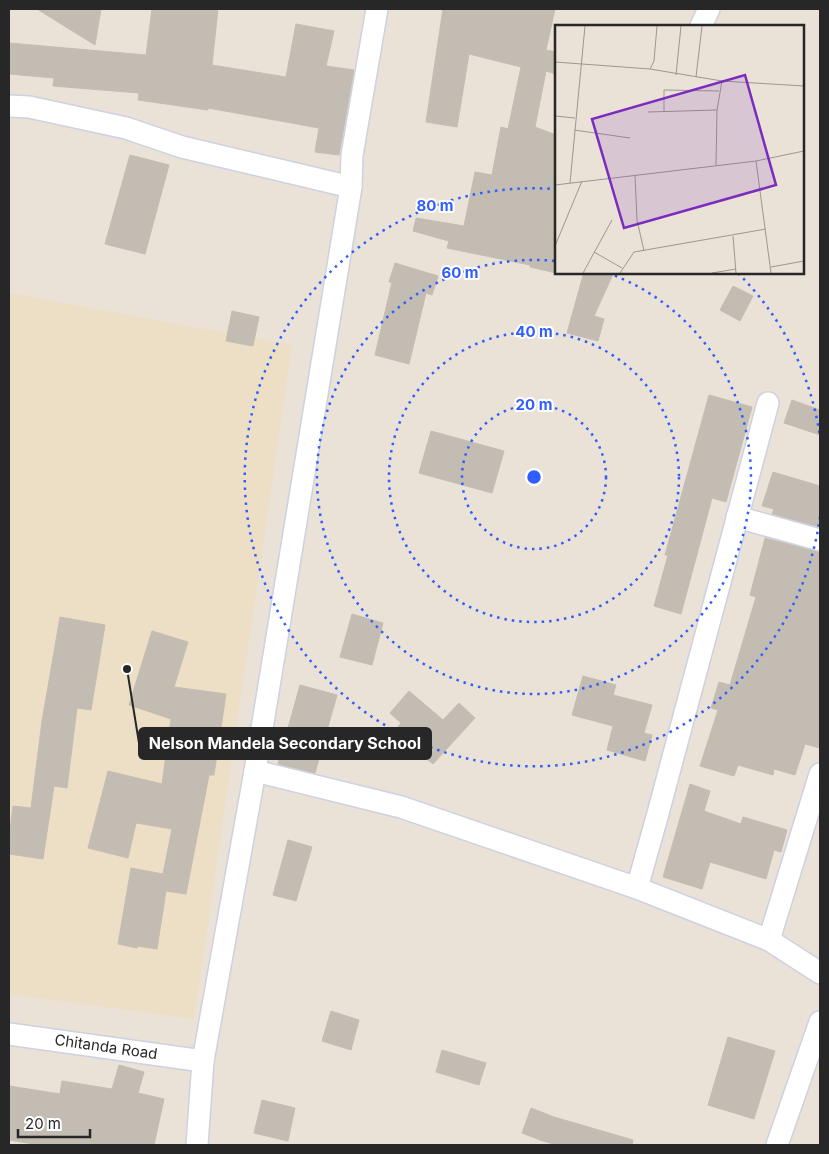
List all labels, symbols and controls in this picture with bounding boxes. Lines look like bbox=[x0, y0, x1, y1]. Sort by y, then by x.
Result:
inset map bbox=[555, 25, 804, 274]
text: 80 m bbox=[416, 196, 454, 215]
text: 60 m bbox=[441, 263, 479, 282]
text: 40 m bbox=[515, 322, 553, 341]
text: 20 m bbox=[516, 395, 552, 414]
centre of rings bbox=[525, 468, 543, 486]
callout: Nelson Mandela Secondary School bbox=[139, 728, 431, 759]
text: Nelson Mandela Secondary School bbox=[149, 733, 421, 753]
street label: Chitanda Road bbox=[53, 1030, 159, 1063]
scale bar bbox=[18, 1106, 90, 1138]
text: 20 m bbox=[25, 1114, 61, 1133]

